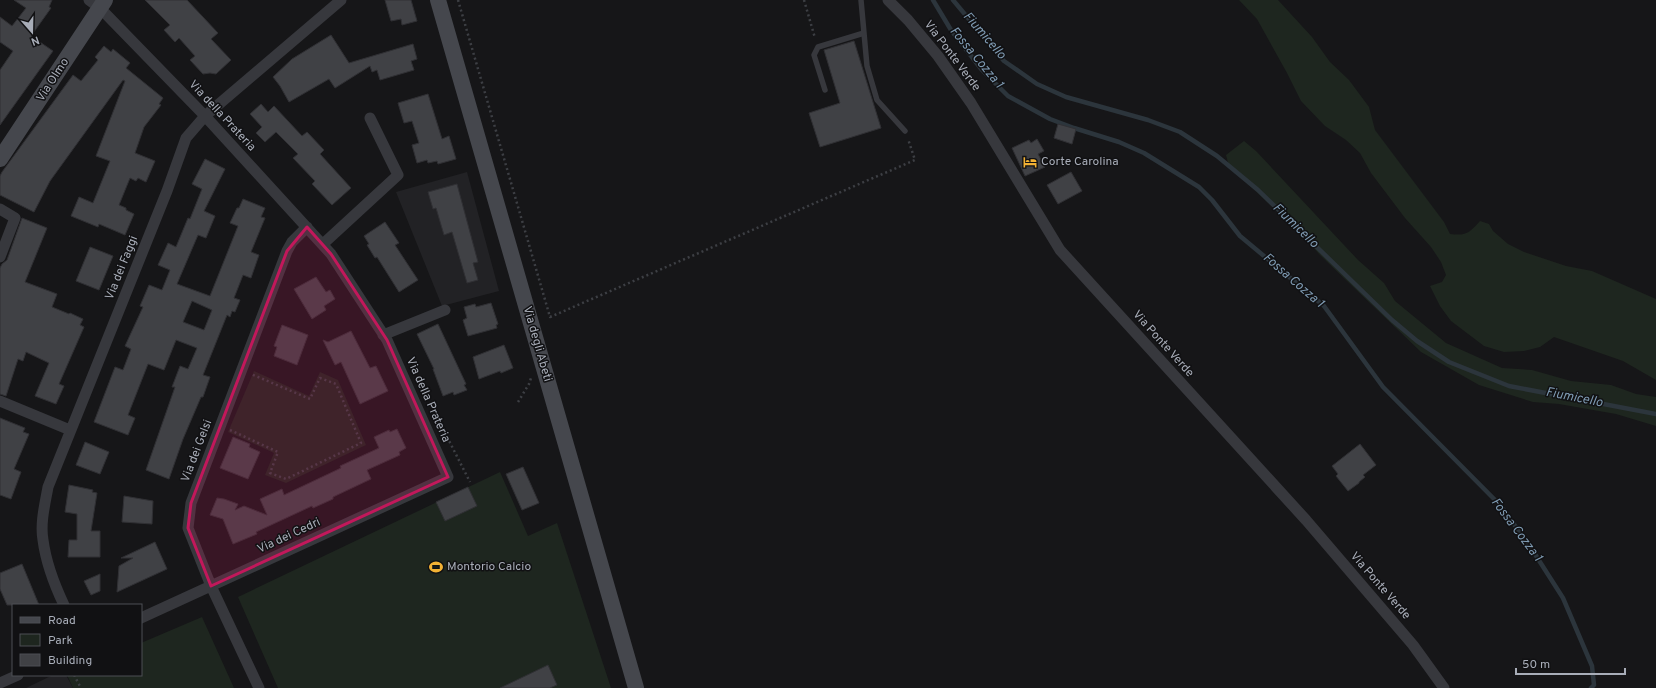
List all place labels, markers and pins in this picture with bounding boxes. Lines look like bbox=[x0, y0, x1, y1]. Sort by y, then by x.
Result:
hotel icon: Corte Carolina bbox=[1022, 154, 1038, 170]
place label: Corte Carolina bbox=[1041, 154, 1119, 170]
sports icon: Montorio Calcio bbox=[428, 559, 444, 575]
place label: Montorio Calcio bbox=[447, 559, 531, 575]

